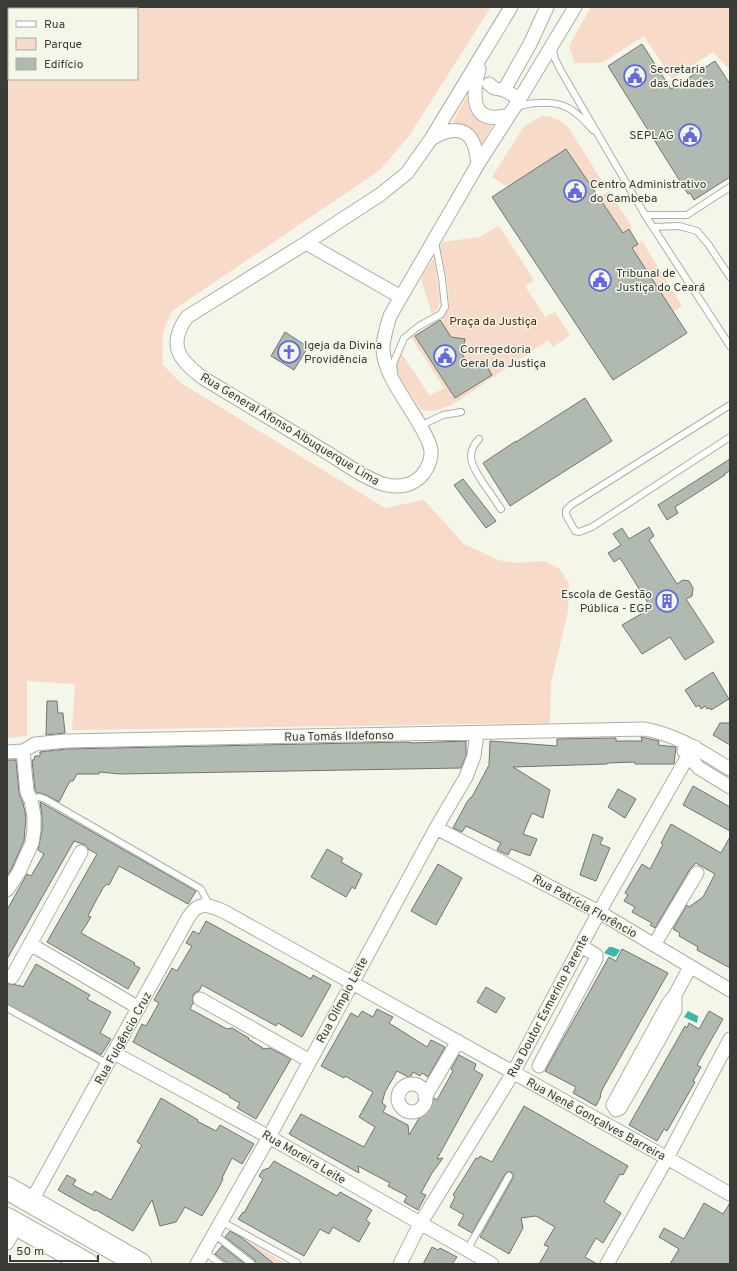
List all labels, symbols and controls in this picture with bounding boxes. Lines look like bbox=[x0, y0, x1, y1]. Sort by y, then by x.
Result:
legend bbox=[8, 8, 138, 80]
text: Rua bbox=[44, 17, 65, 33]
text: Parque bbox=[44, 37, 82, 53]
text: Edifício bbox=[44, 57, 84, 73]
place label: Secretaria das Cidades bbox=[650, 62, 714, 92]
public building icon: Secretaria das Cidades bbox=[622, 63, 648, 89]
public building icon: SEPLAG bbox=[677, 122, 703, 148]
place label: SEPLAG bbox=[629, 128, 674, 144]
place label: Centro Administrativo do Cambeba bbox=[590, 177, 707, 207]
public building icon: Centro Administrativo do Cambeba bbox=[562, 178, 588, 204]
place label: Tribunal de Justiça do Ceará bbox=[616, 266, 705, 296]
public building icon: Tribunal de Justiça do Ceará bbox=[587, 267, 613, 293]
park label: Praça da Justiça bbox=[449, 314, 537, 330]
place label: Igeja da Divina Providência bbox=[304, 338, 382, 368]
church icon: Igeja da Divina Providência bbox=[276, 339, 302, 365]
place label: Corregedoria Geral da Justiça bbox=[460, 342, 546, 372]
public building icon: Corregedoria Geral da Justiça bbox=[432, 343, 458, 369]
street label: Rua General Afonso Albuquerque Lima bbox=[197, 370, 382, 490]
place label: Escola de Gestão Pública - EGP bbox=[561, 587, 652, 617]
building icon: Escola de Gestão Pública - EGP bbox=[654, 588, 680, 614]
street label: Rua Tomás Ildefonso bbox=[284, 728, 394, 746]
street label: Rua Patrícia Florêncio bbox=[529, 871, 640, 943]
street label: Rua Doutor Esmerino Parente bbox=[504, 932, 593, 1081]
street label: Rua Olímpio Leite bbox=[313, 955, 372, 1046]
street label: Rua Fulgêncio Cruz bbox=[92, 989, 156, 1088]
street label: Rua Nenê Gonçalves Barreira bbox=[523, 1075, 668, 1165]
street label: Rua Moreira Leite bbox=[259, 1127, 348, 1188]
scale bar bbox=[10, 1237, 98, 1263]
text: 50 m bbox=[16, 1244, 44, 1260]

